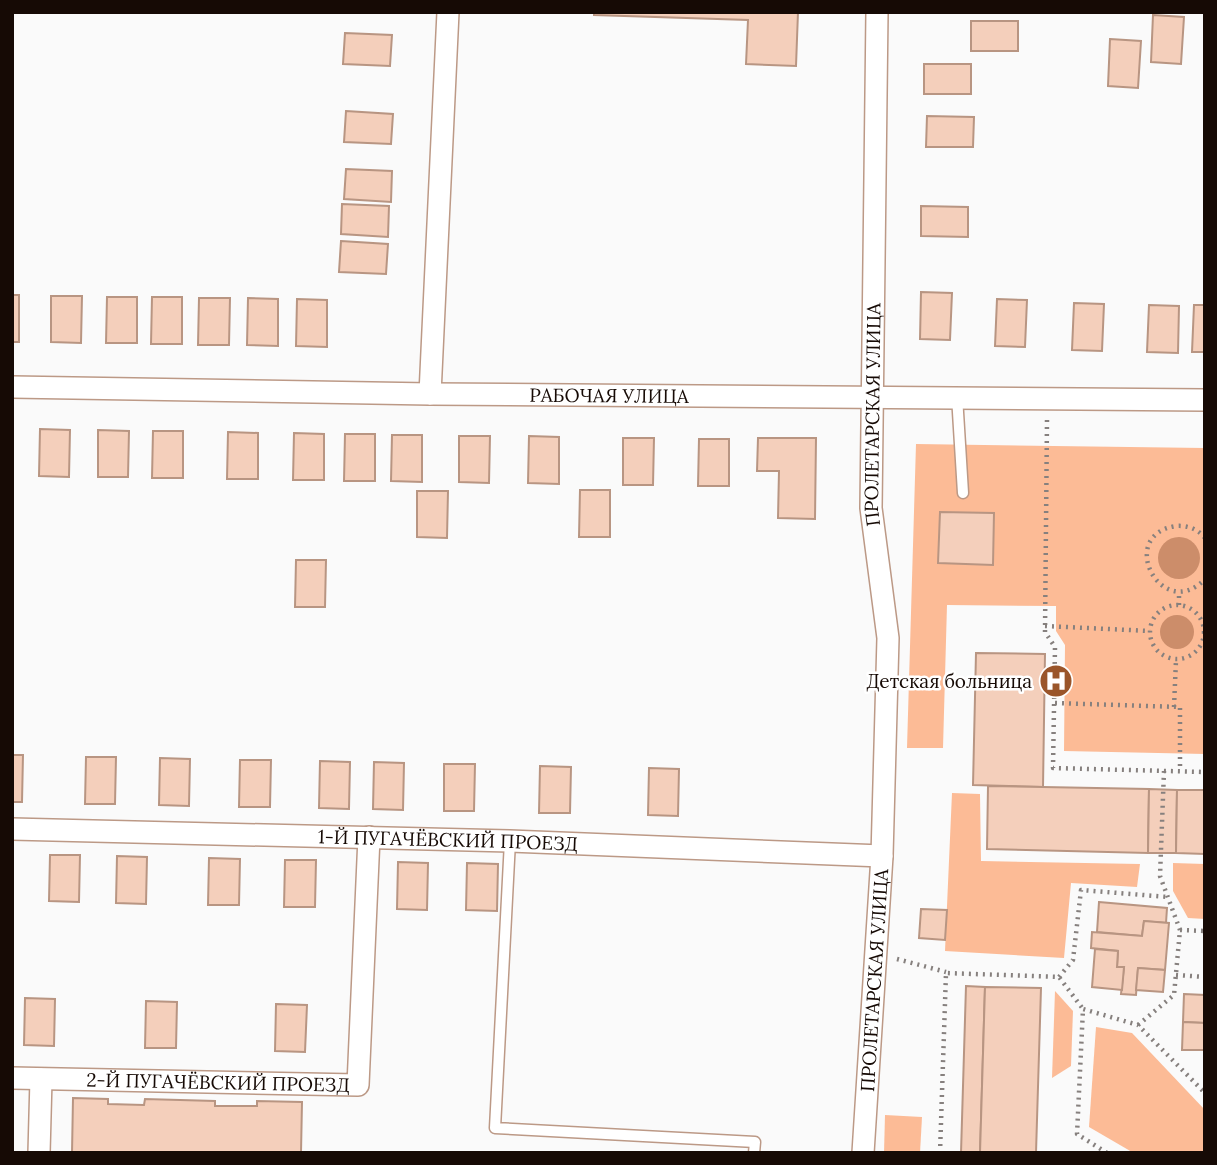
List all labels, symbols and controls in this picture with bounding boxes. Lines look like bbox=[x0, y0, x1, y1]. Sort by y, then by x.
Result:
street label: ПРОЛЕТАРСКАЯ УЛИЦА bbox=[859, 302, 885, 528]
street label: РАБОЧАЯ УЛИЦА bbox=[529, 383, 690, 408]
hospital icon: Детская больница bbox=[1037, 662, 1075, 700]
place label: Детская больница bbox=[866, 669, 1032, 693]
street label: 1-Й ПУГАЧЁВСКИЙ ПРОЕЗД bbox=[318, 824, 578, 856]
street label: ПРОЛЕТАРСКАЯ УЛИЦА bbox=[855, 867, 893, 1093]
street label: 2-Й ПУГАЧЁВСКИЙ ПРОЕЗД bbox=[86, 1068, 350, 1097]

